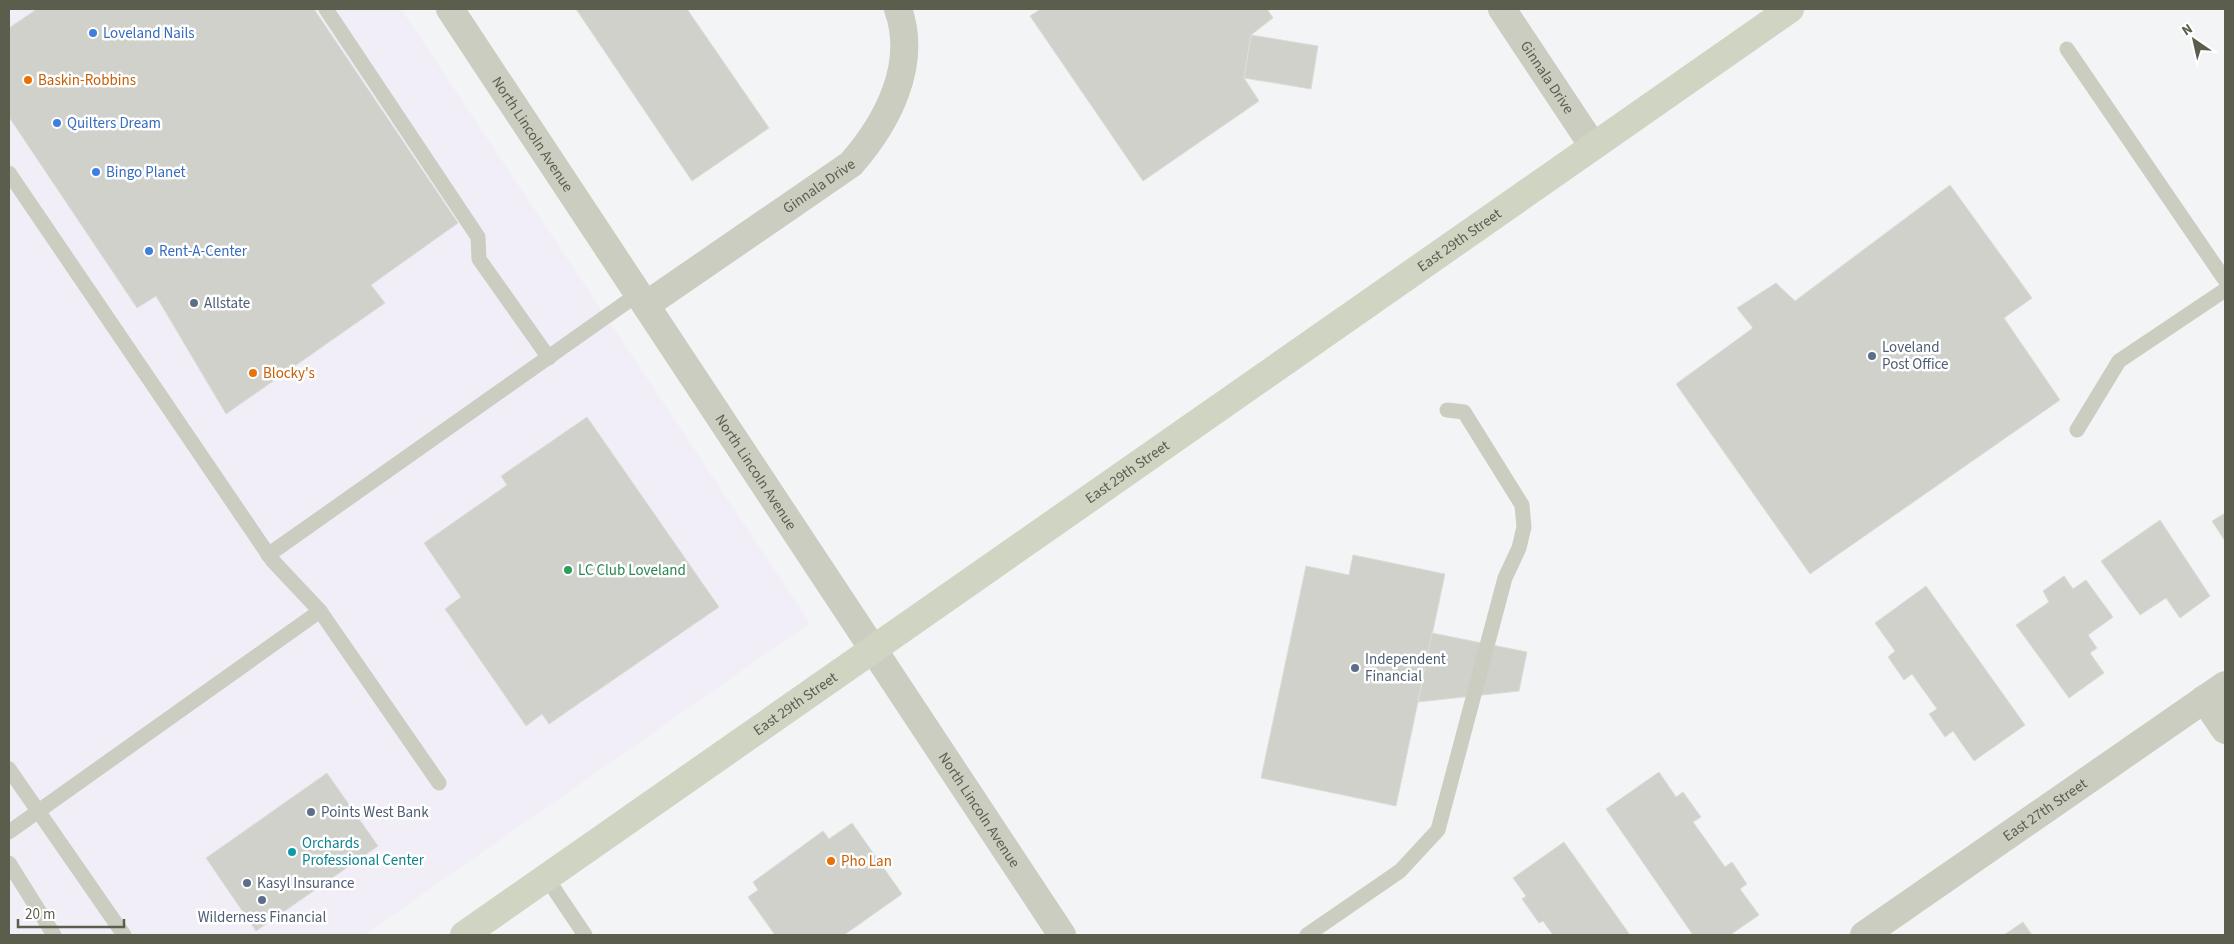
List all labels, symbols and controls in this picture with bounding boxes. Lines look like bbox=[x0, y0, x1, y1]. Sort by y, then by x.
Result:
north arrow bbox=[2169, 15, 2219, 65]
text: N bbox=[2178, 19, 2197, 41]
place label: Loveland Nails bbox=[103, 23, 195, 44]
marker: Loveland Nails bbox=[87, 27, 99, 39]
street label: Ginnala Drive bbox=[1515, 37, 1579, 118]
place label: Baskin-Robbins bbox=[38, 70, 136, 91]
street label: North Lincoln Avenue bbox=[486, 72, 578, 196]
marker: Baskin-Robbins bbox=[22, 74, 34, 86]
place label: Quilters Dream bbox=[67, 113, 161, 134]
marker: Quilters Dream bbox=[51, 117, 63, 129]
street label: Ginnala Drive bbox=[779, 154, 860, 219]
place label: Bingo Planet bbox=[106, 162, 186, 183]
marker: Bingo Planet bbox=[90, 166, 102, 178]
street label: East 29th Street bbox=[1413, 204, 1506, 277]
place label: Rent-A-Center bbox=[159, 241, 248, 262]
marker: Rent-A-Center bbox=[143, 245, 155, 257]
place label: Allstate bbox=[204, 293, 250, 314]
marker: Allstate bbox=[188, 297, 200, 309]
place label: Loveland Post Office bbox=[1882, 337, 1949, 375]
marker: Loveland Post Office bbox=[1866, 350, 1878, 362]
place label: Blocky's bbox=[263, 363, 315, 384]
marker: Blocky's bbox=[247, 367, 259, 379]
street label: North Lincoln Avenue bbox=[710, 410, 801, 534]
street label: East 29th Street bbox=[1081, 435, 1174, 509]
place label: LC Club Loveland bbox=[578, 560, 686, 581]
marker: LC Club Loveland bbox=[562, 564, 574, 576]
place label: Independent Financial bbox=[1365, 649, 1446, 687]
marker: Independent Financial bbox=[1349, 662, 1361, 674]
street label: East 29th Street bbox=[749, 667, 842, 741]
street label: North Lincoln Avenue bbox=[933, 748, 1025, 872]
street label: East 27th Street bbox=[1999, 774, 2092, 847]
place label: Points West Bank bbox=[321, 802, 429, 823]
marker: Points West Bank bbox=[305, 806, 317, 818]
place label: Orchards Professional Center bbox=[302, 833, 425, 871]
marker: Orchards Professional Center bbox=[286, 846, 298, 858]
place label: Pho Lan bbox=[841, 851, 892, 872]
marker: Pho Lan bbox=[825, 855, 837, 867]
place label: Kasyl Insurance bbox=[257, 873, 355, 894]
marker: Kasyl Insurance bbox=[241, 877, 253, 889]
marker: Wilderness Financial bbox=[256, 894, 268, 906]
scale bar bbox=[18, 896, 124, 928]
text: 20 m bbox=[25, 904, 55, 925]
place label: Wilderness Financial bbox=[198, 907, 326, 928]

